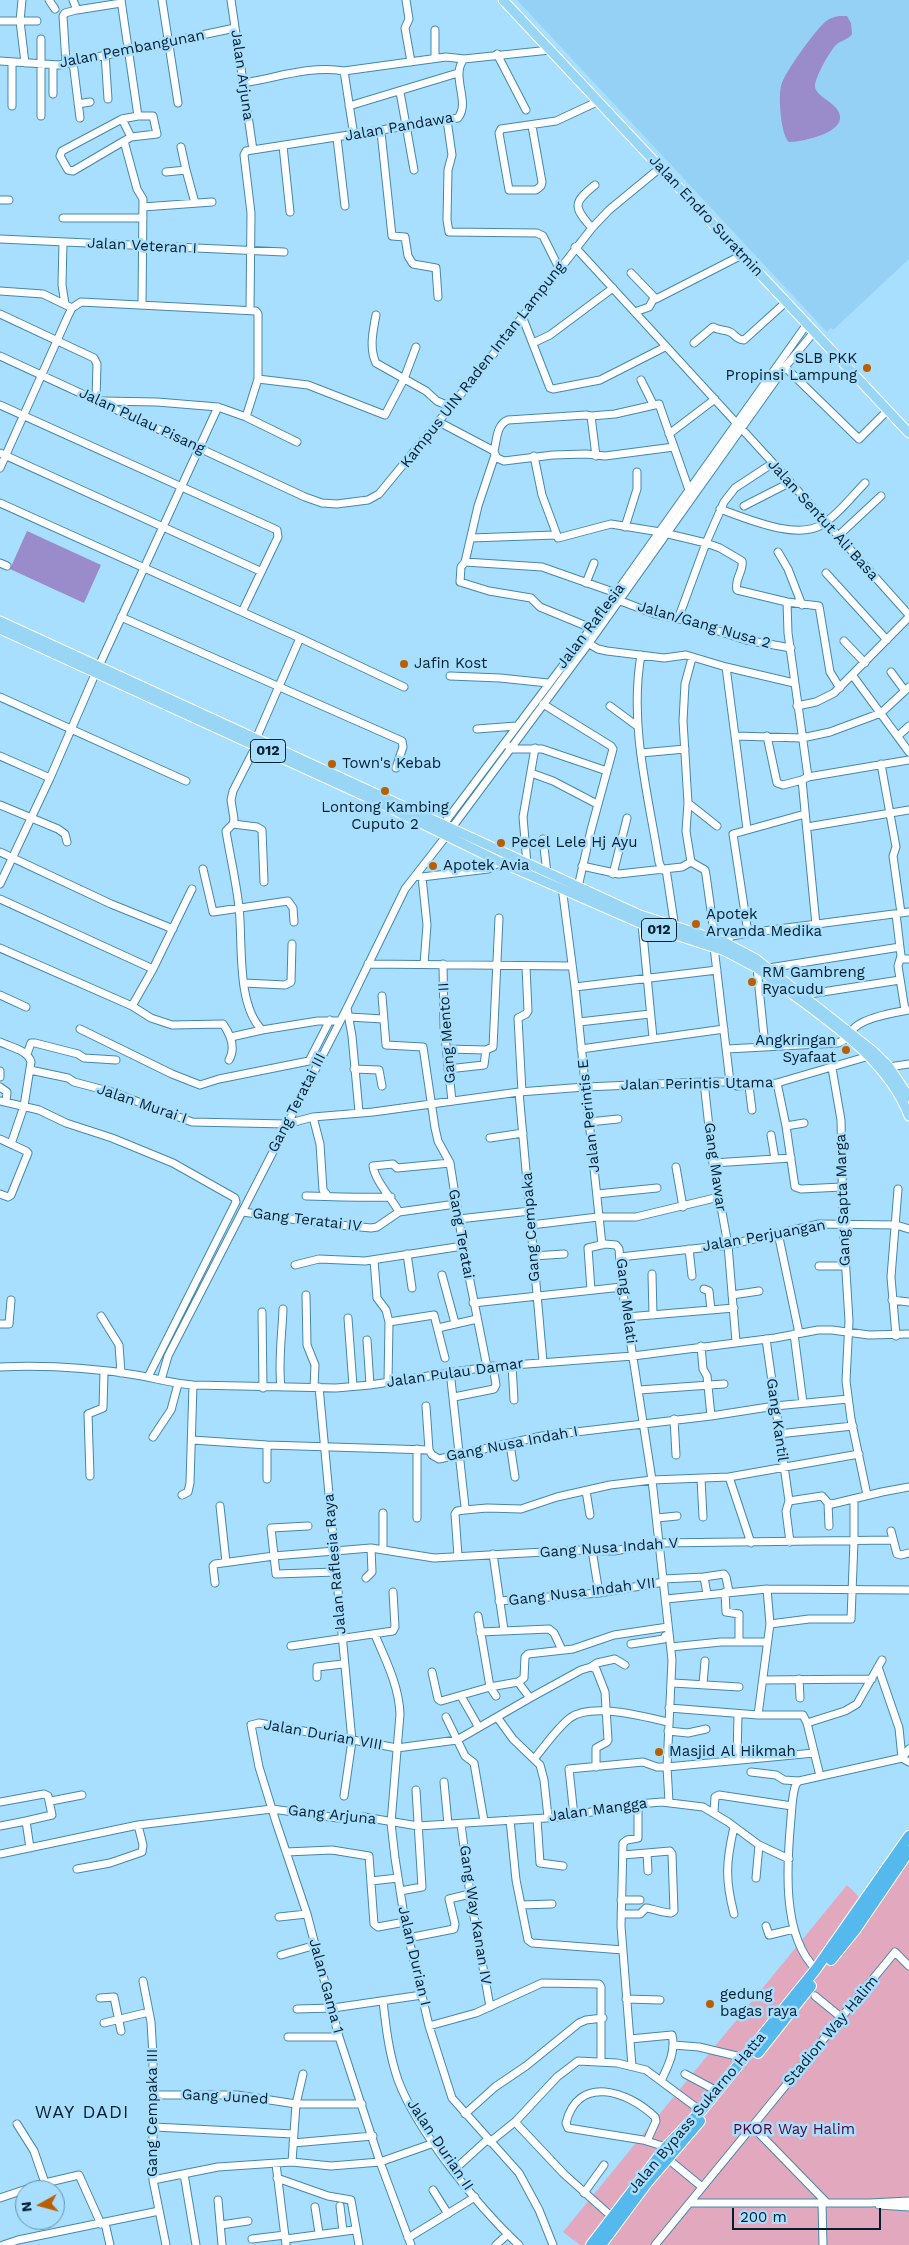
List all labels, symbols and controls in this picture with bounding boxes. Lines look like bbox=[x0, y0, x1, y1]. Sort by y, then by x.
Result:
street label: Jalan Pembangunan bbox=[58, 26, 206, 72]
street label: Jalan Arjuna bbox=[227, 29, 257, 121]
street label: Jalan Pandawa bbox=[343, 109, 455, 145]
street label: Jalan Endro Suratmin bbox=[645, 152, 767, 280]
street label: Jalan Veteran I bbox=[87, 234, 197, 258]
street label: Kampus UIN Raden Intan Lampung bbox=[397, 258, 569, 472]
place label: SLB PKK Propinsi Lampung bbox=[726, 350, 857, 385]
marker: SLB PKK Propinsi Lampung bbox=[861, 362, 873, 374]
street label: Jalan Pulau Pisang bbox=[76, 384, 208, 458]
street label: Jalan Sentut Ali Basa bbox=[764, 456, 882, 584]
street label: Jalan Raflesia bbox=[553, 580, 629, 672]
street label: Jalan/Gang Nusa 2 bbox=[635, 597, 773, 653]
place label: Jafin Kost bbox=[414, 655, 487, 673]
marker: Jafin Kost bbox=[398, 658, 410, 670]
road number: 012 bbox=[250, 739, 286, 762]
place label: Town's Kebab bbox=[342, 755, 441, 773]
marker: Town's Kebab bbox=[326, 758, 338, 770]
marker: Lontong Kambing Cuputo 2 bbox=[379, 785, 391, 797]
place label: Lontong Kambing Cuputo 2 bbox=[321, 799, 449, 834]
place label: Pecel Lele Hj Ayu bbox=[511, 834, 637, 852]
marker: Pecel Lele Hj Ayu bbox=[495, 837, 507, 849]
place label: Apotek Avia bbox=[443, 857, 529, 875]
marker: Apotek Avia bbox=[427, 860, 439, 872]
place label: Apotek Arvanda Medika bbox=[706, 906, 822, 941]
road number: 012 bbox=[642, 918, 676, 942]
marker: Apotek Arvanda Medika bbox=[690, 918, 702, 930]
place label: RM Gambreng Ryacudu bbox=[762, 964, 865, 999]
marker: RM Gambreng Ryacudu bbox=[746, 976, 758, 988]
street label: Gang Mento II bbox=[434, 982, 460, 1084]
place label: Angkringan Syafaat bbox=[755, 1032, 836, 1067]
marker: Angkringan Syafaat bbox=[840, 1044, 852, 1056]
street label: Gang Teratai III bbox=[264, 1050, 330, 1156]
street label: Jalan Perintis E bbox=[574, 1058, 604, 1174]
street label: Jalan Perintis Utama bbox=[621, 1074, 773, 1094]
street label: Jalan Murai I bbox=[95, 1080, 189, 1128]
street label: Gang Mawar bbox=[700, 1121, 730, 1213]
street label: Gang Sapta Marga bbox=[832, 1134, 854, 1266]
street label: Gang Cempaka bbox=[518, 1172, 544, 1282]
street label: Gang Teratai bbox=[444, 1188, 478, 1280]
street label: Gang Teratai IV bbox=[251, 1204, 363, 1236]
street label: Jalan Perjuangan bbox=[701, 1216, 827, 1256]
street label: Gang Melati bbox=[612, 1257, 640, 1345]
street label: Jalan Pulau Damar bbox=[385, 1354, 525, 1392]
street label: Gang Kantil bbox=[762, 1377, 792, 1463]
street label: Gang Nusa Indah I bbox=[445, 1422, 579, 1466]
street label: Jalan Raflesia Raya bbox=[320, 1493, 350, 1635]
street label: Gang Nusa Indah V bbox=[539, 1534, 679, 1562]
street label: Gang Nusa Indah VII bbox=[507, 1574, 657, 1610]
street label: Jalan Durian VIII bbox=[262, 1716, 384, 1754]
place label: Masjid Al Hikmah bbox=[669, 1743, 796, 1761]
marker: Masjid Al Hikmah bbox=[653, 1746, 665, 1758]
street label: Jalan Mangga bbox=[548, 1794, 648, 1826]
street label: Gang Arjuna bbox=[287, 1801, 377, 1829]
street label: Gang Way Kanan IV bbox=[455, 1844, 495, 1986]
street label: Jalan Durian I bbox=[394, 1904, 434, 2008]
street label: Jalan Gama 1 bbox=[305, 1937, 347, 2035]
street label: Stadion Way Halim bbox=[780, 1972, 882, 2090]
place label: gedung bagas raya bbox=[720, 1986, 797, 2021]
marker: gedung bagas raya bbox=[704, 1998, 716, 2010]
street label: Jalan Bypass Sukarno Hatta bbox=[624, 2029, 770, 2197]
street label: Gang Cempaka III bbox=[144, 2049, 162, 2177]
street label: Gang Juned bbox=[181, 2086, 269, 2108]
street label: Jalan Durian II bbox=[403, 2096, 477, 2194]
district label: WAY DADI bbox=[34, 2102, 130, 2124]
park label: PKOR Way Halim bbox=[733, 2121, 855, 2139]
north arrow bbox=[15, 2180, 65, 2230]
scale bar bbox=[734, 2198, 883, 2230]
text: N bbox=[18, 2201, 35, 2213]
text: 200 m bbox=[740, 2208, 787, 2226]

